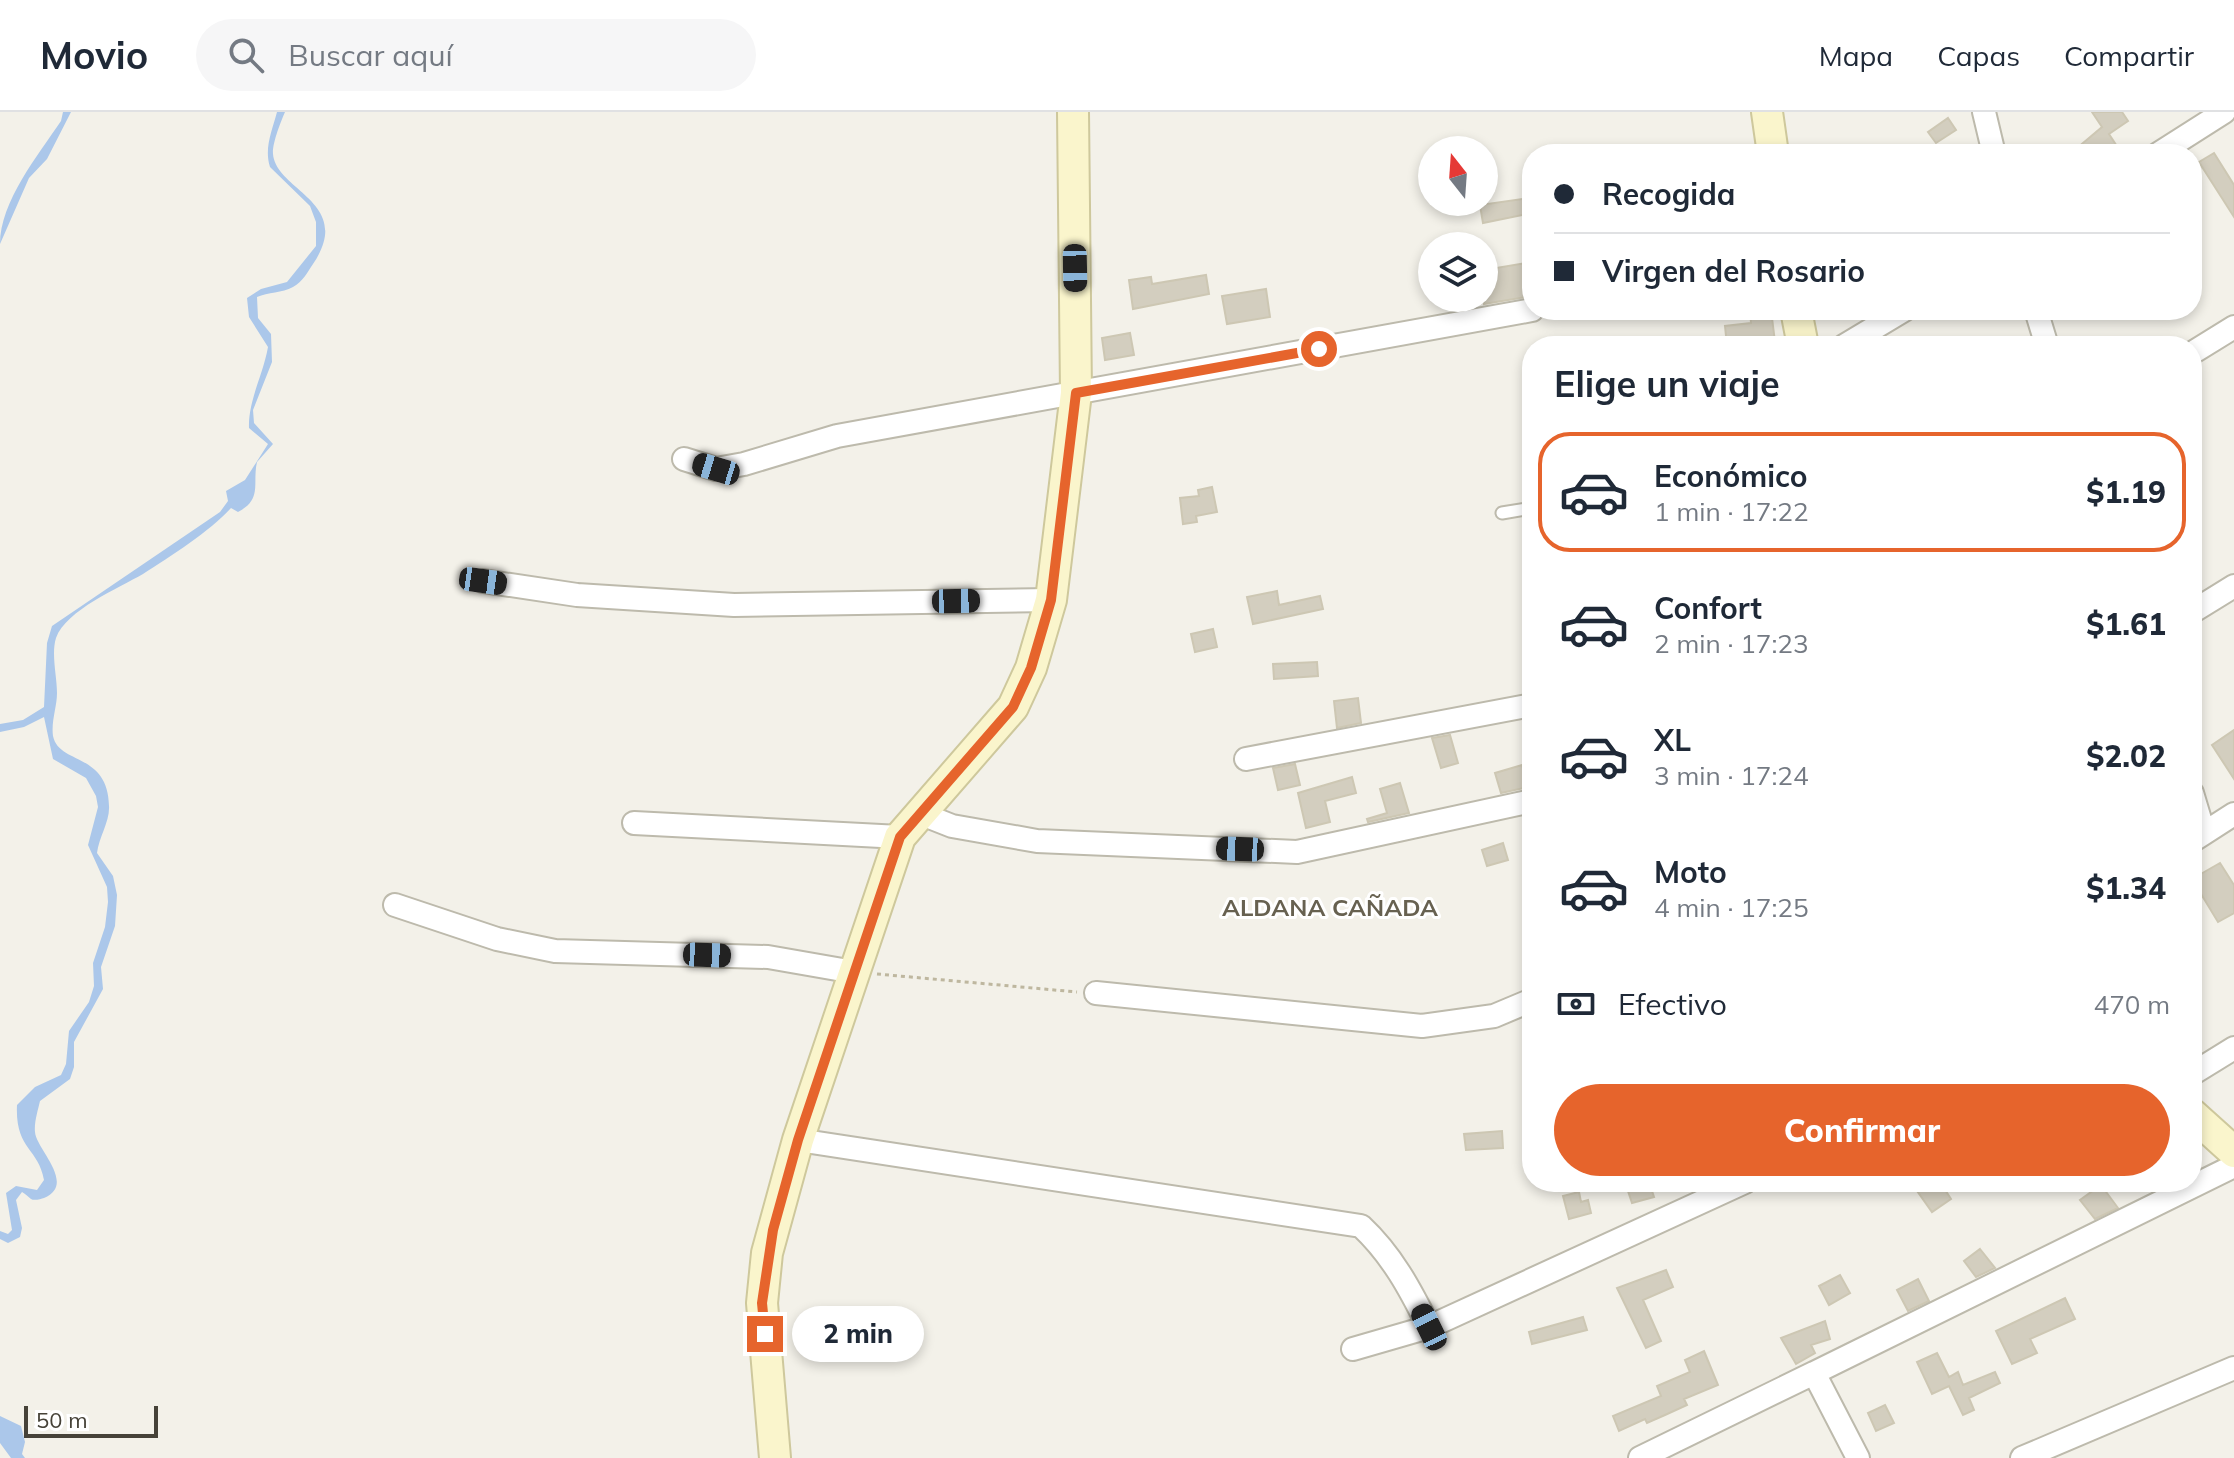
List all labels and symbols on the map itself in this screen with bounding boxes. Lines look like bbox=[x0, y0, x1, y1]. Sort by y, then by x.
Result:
north arrow bbox=[1418, 136, 1498, 216]
car bbox=[1063, 244, 1087, 292]
route start bbox=[1301, 331, 1337, 367]
car bbox=[690, 451, 742, 487]
car bbox=[458, 566, 508, 596]
car bbox=[932, 589, 980, 613]
car bbox=[1216, 836, 1264, 862]
district label: ALDANA CAÑADA bbox=[1222, 892, 1438, 922]
car bbox=[683, 942, 731, 968]
car bbox=[1408, 1300, 1450, 1354]
callout: 2 min bbox=[793, 1306, 925, 1362]
route end bbox=[747, 1316, 783, 1352]
scale bar bbox=[24, 1402, 158, 1438]

